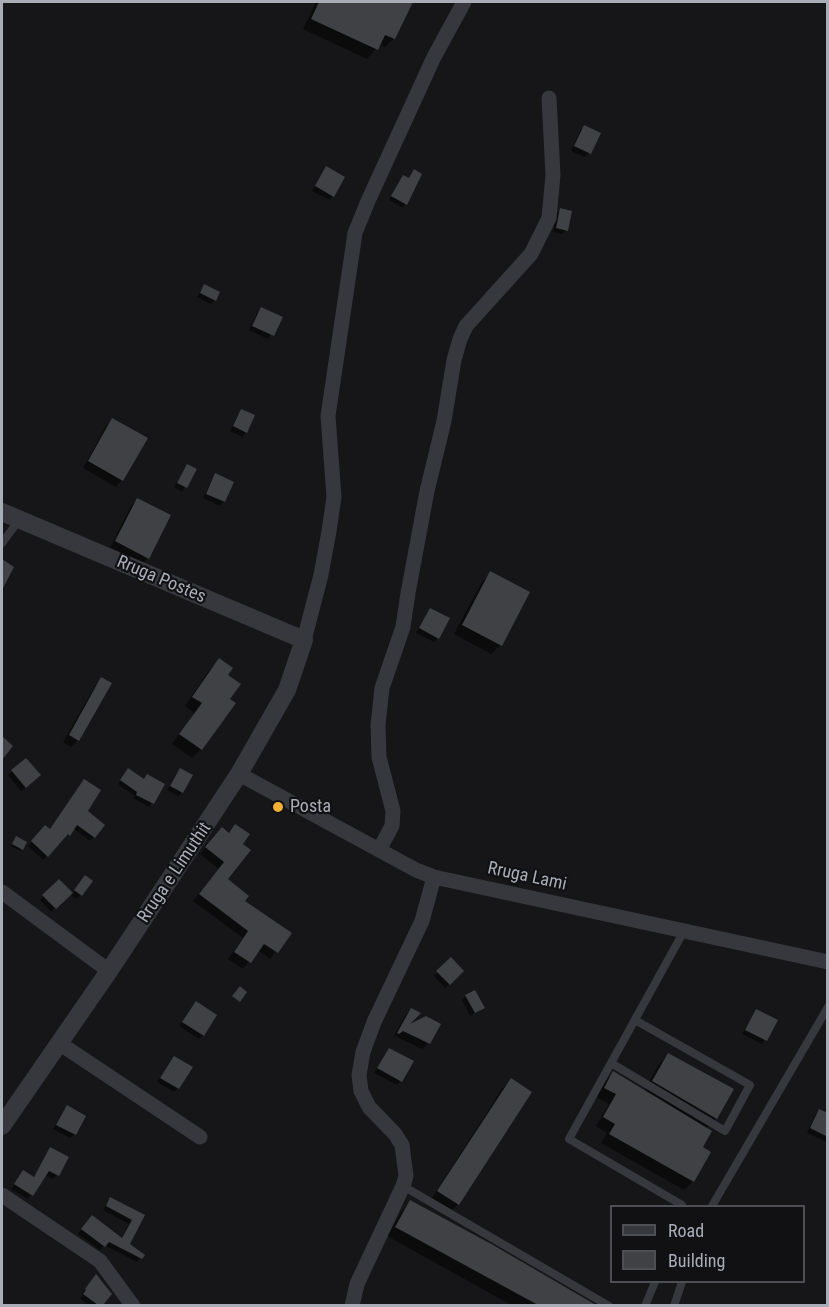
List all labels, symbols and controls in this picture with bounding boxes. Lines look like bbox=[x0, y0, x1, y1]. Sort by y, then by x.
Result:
street label: Rruga Postes bbox=[113, 552, 209, 608]
place label: Posta bbox=[290, 796, 331, 818]
marker: Posta bbox=[271, 800, 285, 814]
street label: Rruga e Limuthit bbox=[134, 819, 216, 927]
street label: Rruga Lami bbox=[486, 858, 568, 896]
legend bbox=[610, 1205, 805, 1283]
text: Road bbox=[668, 1220, 704, 1241]
text: Building bbox=[668, 1250, 725, 1271]

